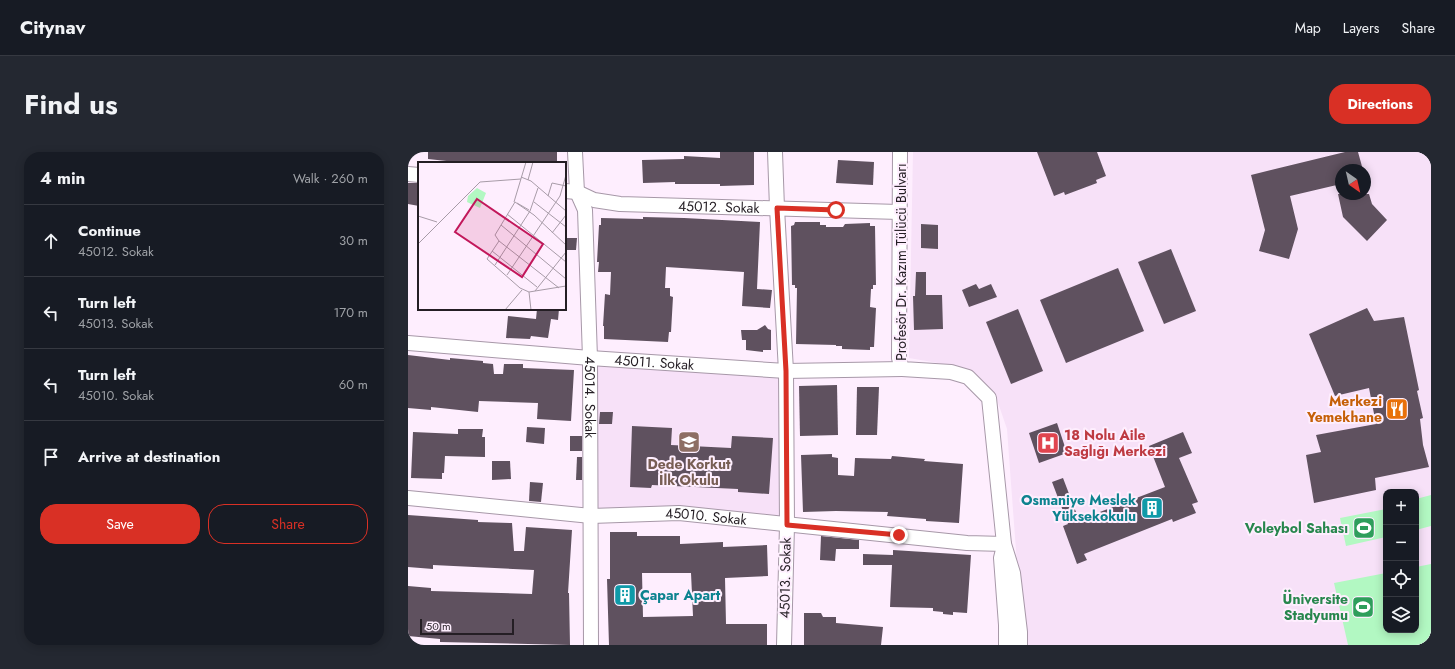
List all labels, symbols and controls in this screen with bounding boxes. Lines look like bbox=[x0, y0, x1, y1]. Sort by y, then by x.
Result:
text: Citynav bbox=[20, 14, 86, 41]
text: Map bbox=[1295, 18, 1321, 38]
text: Layers bbox=[1343, 18, 1379, 38]
text: Share bbox=[1401, 18, 1435, 38]
text: Find us bbox=[24, 84, 118, 125]
button: Directions bbox=[1329, 84, 1431, 124]
inset map bbox=[418, 162, 566, 310]
street label: Profesör Dr. Kazım Tülücü Bulvarı bbox=[891, 163, 911, 361]
north arrow bbox=[1335, 164, 1371, 200]
text: 4 min bbox=[40, 166, 85, 190]
text: Walk · 260 m bbox=[293, 169, 368, 188]
street label: 45012. Sokak bbox=[678, 196, 761, 218]
route start bbox=[827, 201, 845, 219]
text: Continue bbox=[78, 220, 141, 242]
icon: ahead bbox=[40, 230, 62, 252]
text: 30 m bbox=[339, 231, 368, 250]
text: 45012. Sokak bbox=[78, 242, 154, 261]
text: Turn left bbox=[78, 292, 136, 314]
icon: left bbox=[40, 302, 62, 324]
text: 170 m bbox=[333, 303, 368, 322]
text: 45013. Sokak bbox=[78, 314, 153, 333]
street label: 45011. Sokak bbox=[614, 350, 696, 375]
street label: 45014. Sokak bbox=[580, 356, 600, 439]
text: Turn left bbox=[78, 364, 136, 386]
icon: left bbox=[40, 374, 62, 396]
text: 60 m bbox=[339, 375, 368, 394]
text: 45010. Sokak bbox=[78, 386, 154, 405]
place label: Merkezi Yemekhane bbox=[1306, 391, 1382, 427]
restaurant icon: Merkezi Yemekhane bbox=[1384, 396, 1410, 422]
place label: 18 Nolu Aile Sağlığı Merkezi bbox=[1064, 425, 1166, 461]
school or university icon: Dede Korkut İlk Okulu bbox=[676, 429, 702, 455]
hospital icon: 18 Nolu Aile Sağlığı Merkezi bbox=[1035, 430, 1061, 456]
icon: arrive bbox=[40, 446, 62, 468]
text: Arrive at destination bbox=[78, 446, 220, 468]
place label: Dede Korkut İlk Okulu bbox=[648, 454, 731, 490]
map controls bbox=[1383, 489, 1419, 633]
button: + bbox=[1383, 489, 1419, 525]
place label: Osmaniye Meslek Yüksekokulu bbox=[1021, 490, 1136, 526]
building icon: Osmaniye Meslek Yüksekokulu bbox=[1139, 495, 1165, 521]
street label: 45010. Sokak bbox=[665, 503, 749, 530]
button: Save bbox=[40, 504, 200, 544]
button: Share bbox=[208, 504, 368, 544]
sports icon: Voleybol Sahası bbox=[1351, 515, 1377, 541]
place label: Voleybol Sahası bbox=[1244, 518, 1348, 538]
button: − bbox=[1383, 525, 1419, 561]
route end bbox=[890, 526, 908, 544]
street label: 45013. Sokak bbox=[774, 537, 796, 619]
button: locate bbox=[1383, 561, 1419, 597]
building icon: Çapar Apart bbox=[612, 582, 638, 608]
place label: Çapar Apart bbox=[640, 585, 721, 605]
place label: Üniversite Stadyumu bbox=[1283, 589, 1348, 625]
sports icon: Üniversite Stadyumu bbox=[1350, 594, 1376, 620]
button: layers bbox=[1383, 597, 1419, 633]
scale bar bbox=[420, 617, 514, 636]
text: 50 m bbox=[426, 618, 451, 634]

